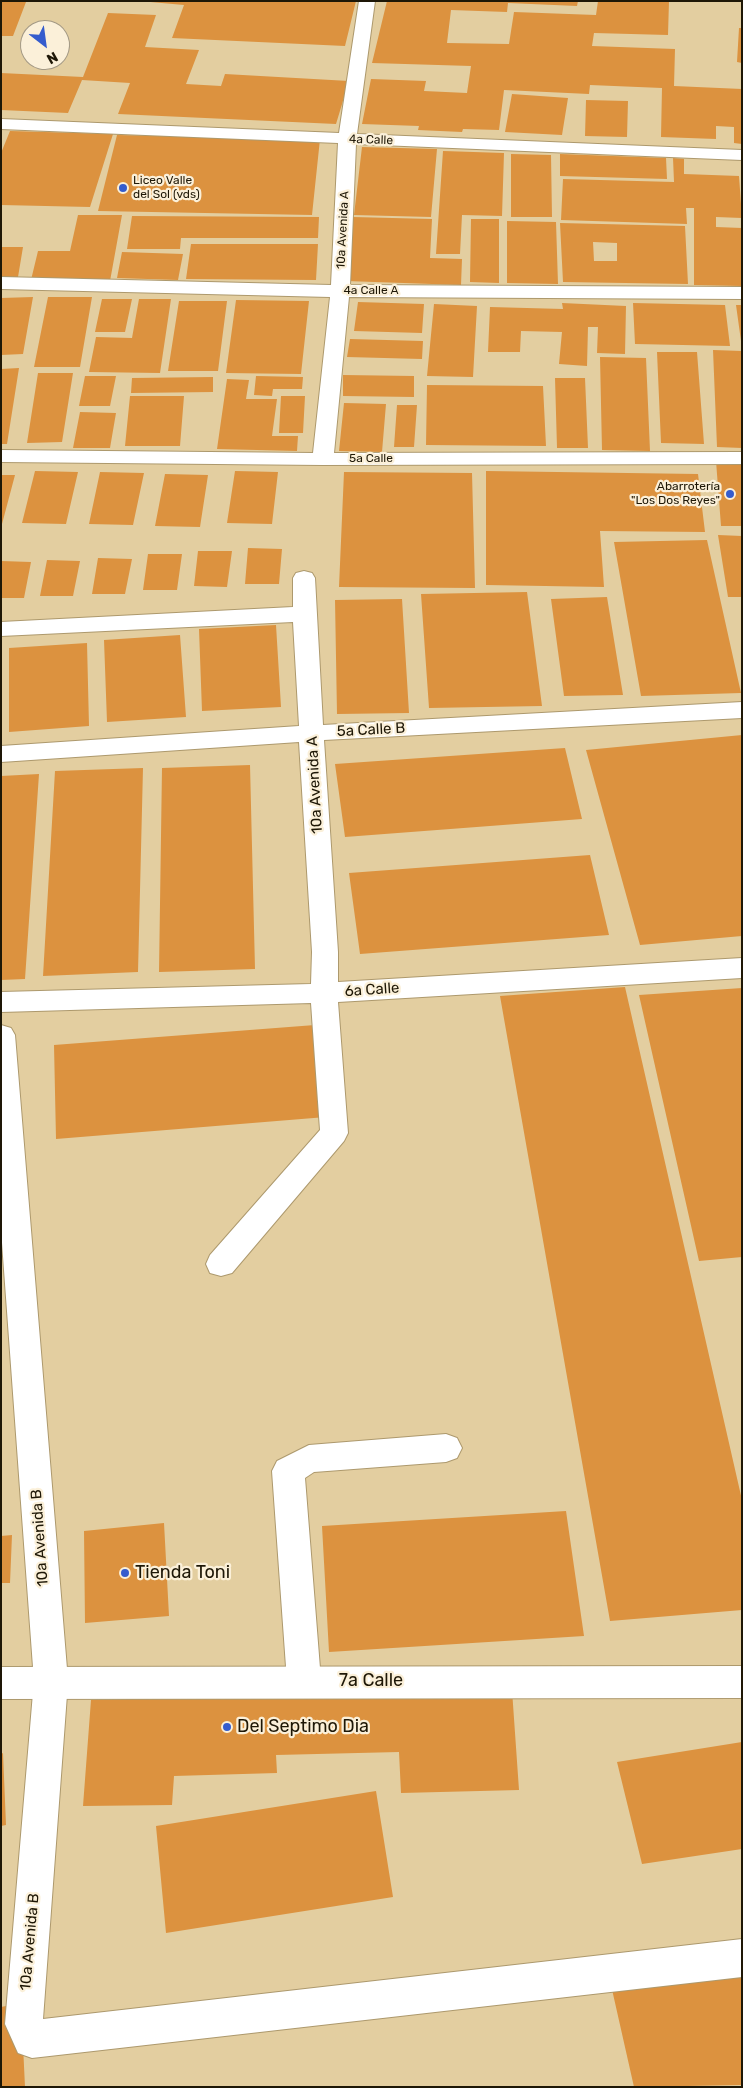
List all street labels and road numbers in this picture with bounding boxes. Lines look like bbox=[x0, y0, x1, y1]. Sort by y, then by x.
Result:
street label: 4a Calle bbox=[349, 132, 393, 148]
street label: 10a Avenida A bbox=[334, 191, 352, 269]
street label: 4a Calle A bbox=[343, 284, 399, 298]
street label: 5a Calle bbox=[349, 452, 393, 466]
street label: 5a Calle B bbox=[336, 719, 406, 741]
street label: 10a Avenida A bbox=[303, 736, 327, 834]
street label: 6a Calle bbox=[344, 979, 400, 1001]
street label: 10a Avenida B bbox=[28, 1489, 52, 1587]
street label: 7a Calle bbox=[339, 1670, 403, 1692]
street label: 10a Avenida B bbox=[17, 1893, 43, 1991]

